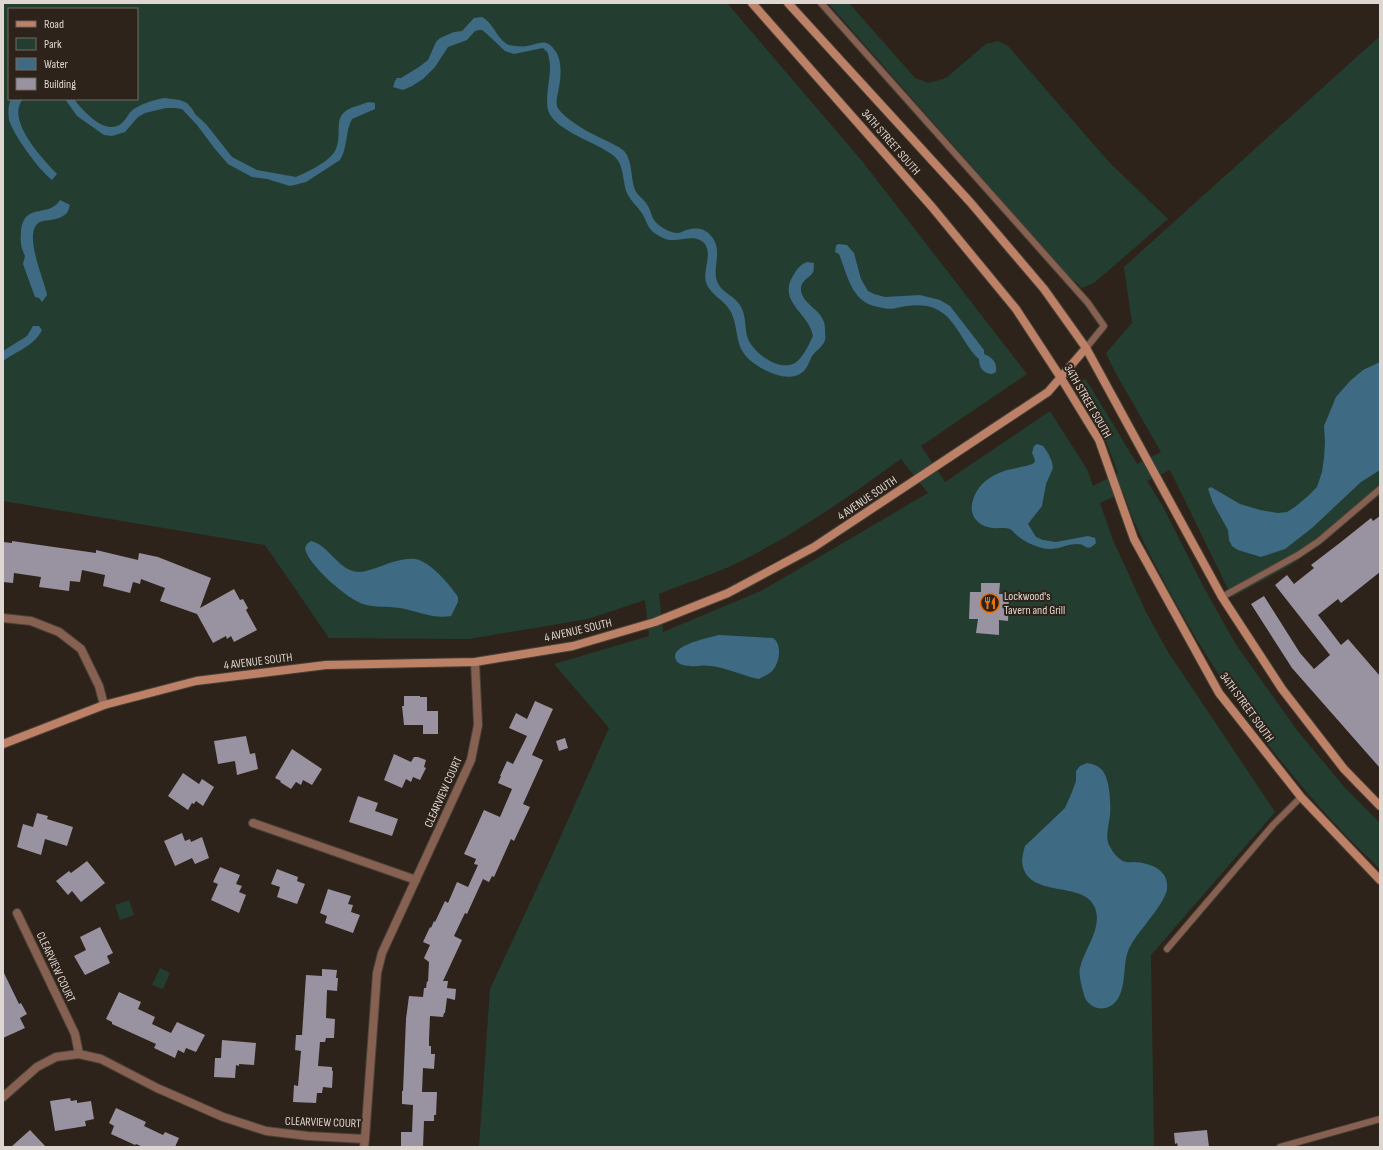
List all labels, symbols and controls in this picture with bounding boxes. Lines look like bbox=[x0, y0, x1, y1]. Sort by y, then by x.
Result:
legend bbox=[8, 8, 138, 100]
text: Road bbox=[44, 17, 64, 32]
text: Park bbox=[44, 37, 62, 52]
text: Water bbox=[44, 57, 68, 72]
text: Building bbox=[44, 77, 76, 92]
street label: 34TH STREET SOUTH bbox=[858, 106, 923, 178]
street label: 34TH STREET SOUTH bbox=[1060, 362, 1115, 441]
street label: 4 AVENUE SOUTH bbox=[835, 473, 900, 524]
place label: Lockwood's Tavern and Grill bbox=[1004, 589, 1065, 618]
restaurant icon: Lockwood's Tavern and Grill bbox=[979, 592, 1001, 614]
street label: 4 AVENUE SOUTH bbox=[543, 615, 613, 646]
street label: 4 AVENUE SOUTH bbox=[223, 650, 293, 673]
street label: 34TH STREET SOUTH bbox=[1216, 670, 1277, 745]
street label: CLEARVIEW COURT bbox=[421, 754, 466, 830]
street label: CLEARVIEW COURT bbox=[33, 930, 78, 1005]
street label: CLEARVIEW COURT bbox=[285, 1114, 361, 1131]

